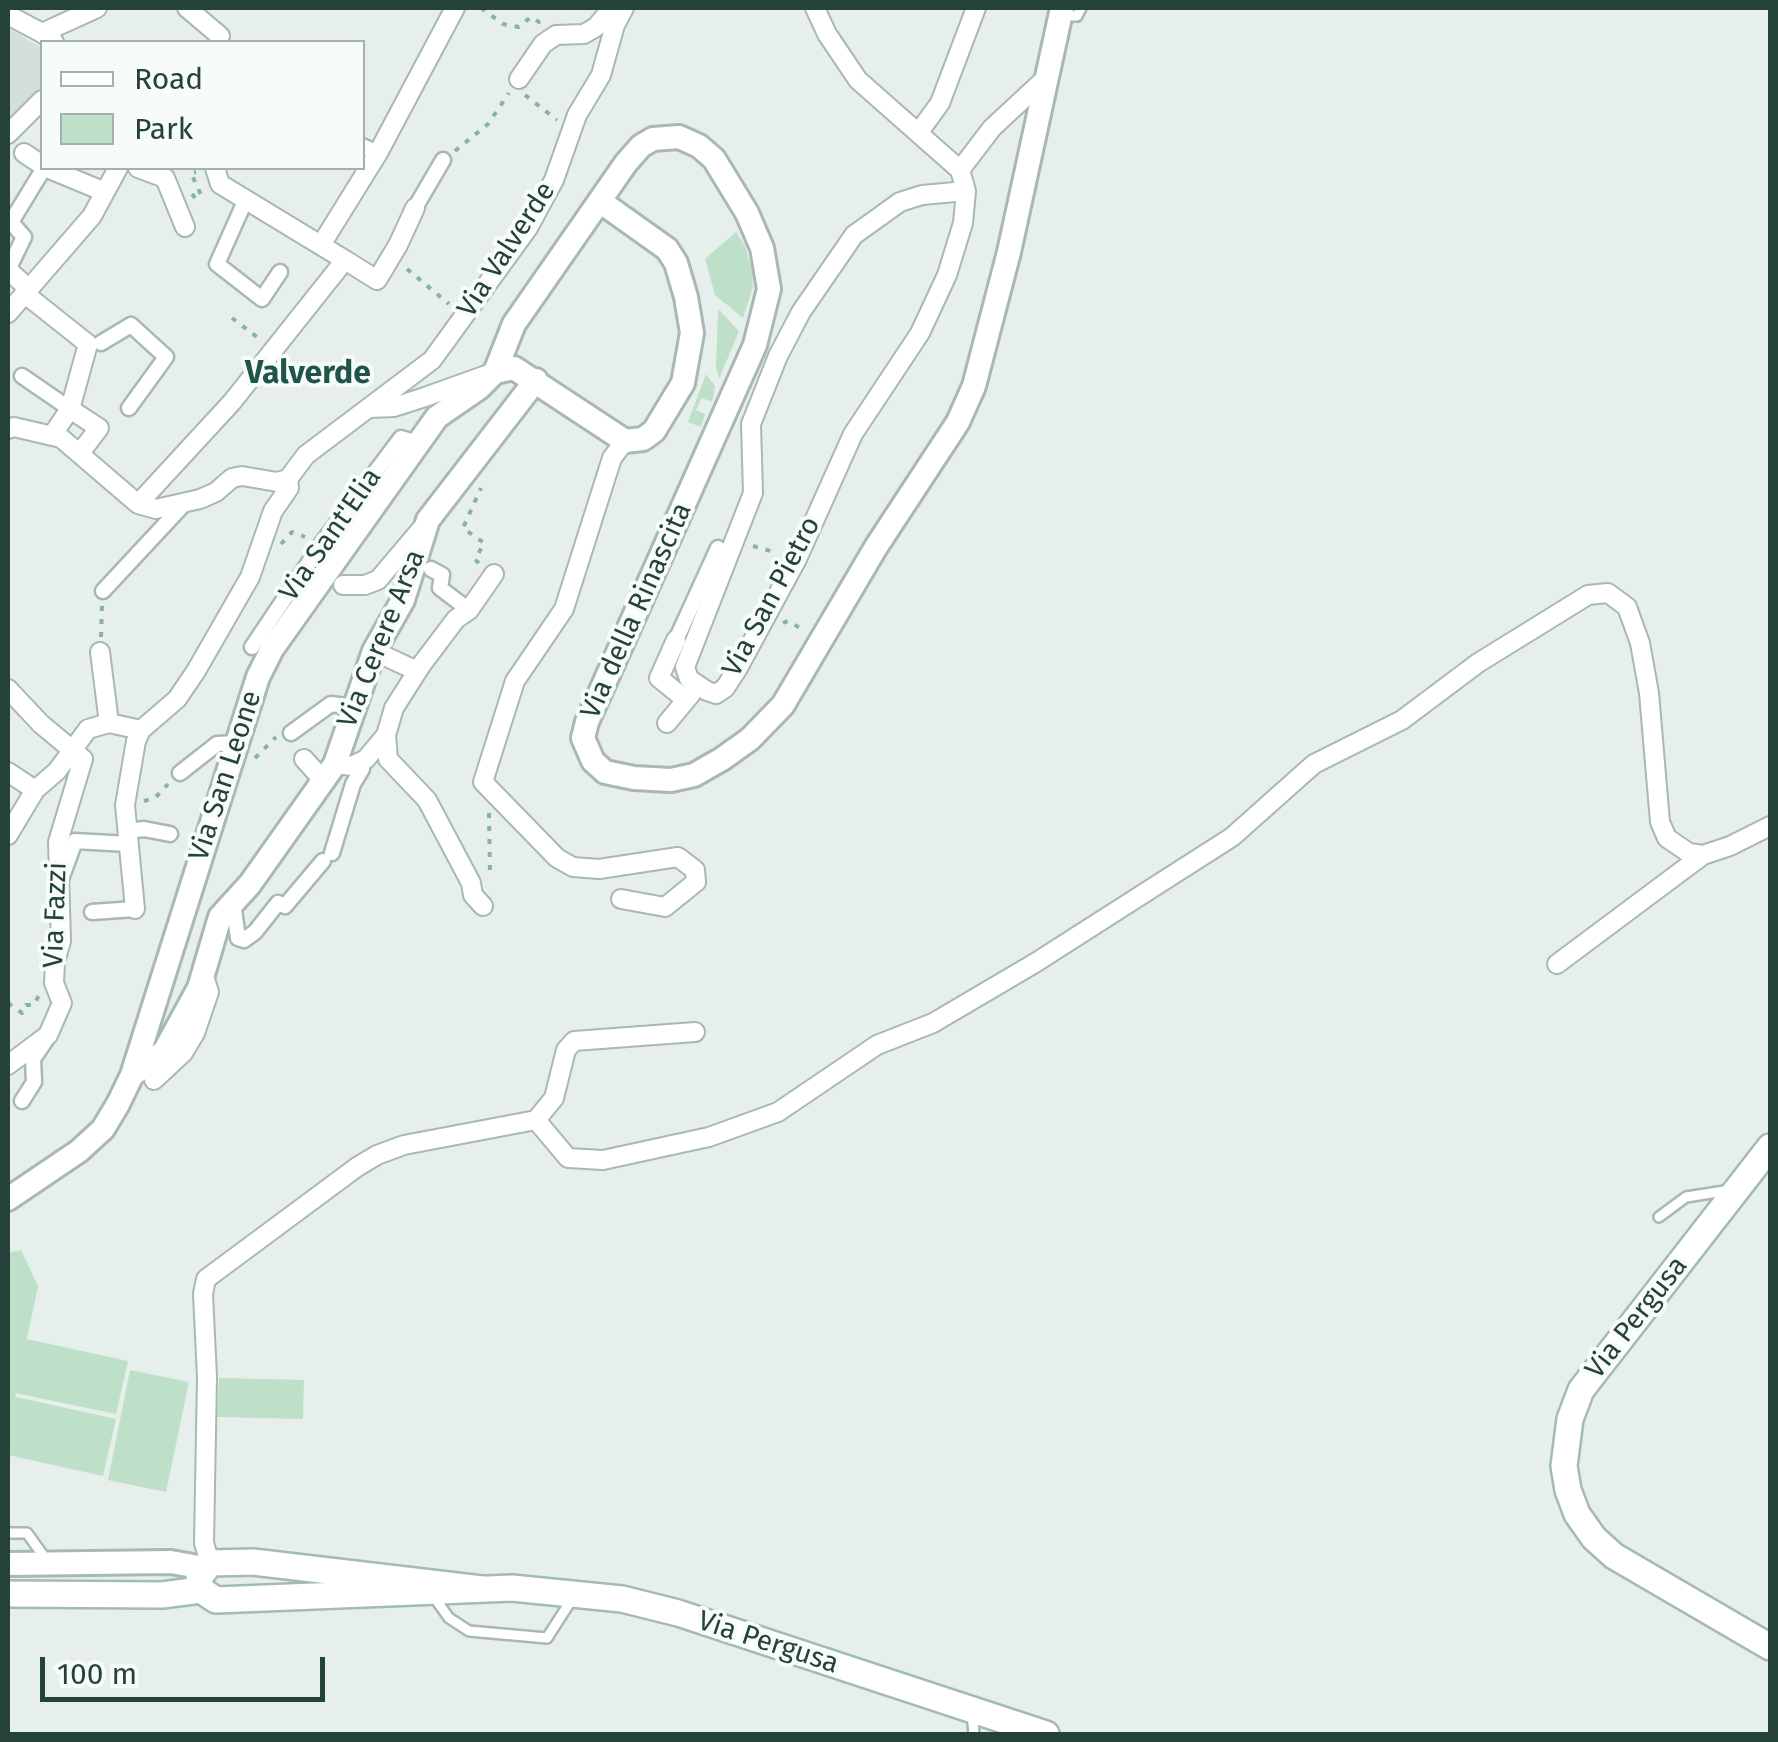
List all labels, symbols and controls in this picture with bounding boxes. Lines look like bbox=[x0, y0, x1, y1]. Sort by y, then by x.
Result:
legend bbox=[40, 40, 365, 170]
text: Road bbox=[134, 61, 203, 97]
text: Park bbox=[134, 111, 193, 147]
street label: Via Valverde bbox=[451, 176, 563, 324]
district label: Valverde bbox=[245, 355, 371, 393]
street label: Via Sant'Elia bbox=[273, 462, 389, 608]
street label: Via della Rinascita bbox=[574, 498, 700, 724]
street label: Via San Pietro bbox=[716, 511, 828, 683]
street label: Via Cerere Arsa bbox=[331, 545, 433, 733]
street label: Via San Leone bbox=[183, 687, 269, 865]
street label: Via Fazzi bbox=[37, 862, 75, 968]
street label: Via Pergusa bbox=[1579, 1250, 1695, 1386]
street label: Via Pergusa bbox=[693, 1604, 843, 1682]
scale bar bbox=[45, 1637, 330, 1699]
text: 100 m bbox=[57, 1656, 137, 1692]

